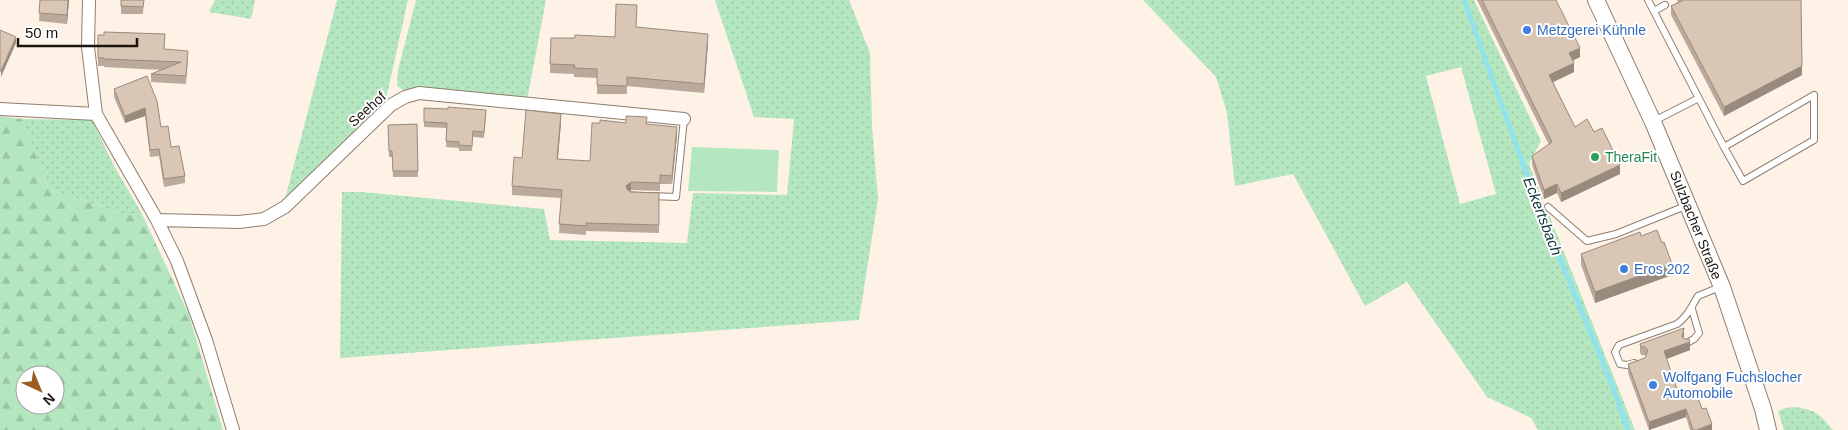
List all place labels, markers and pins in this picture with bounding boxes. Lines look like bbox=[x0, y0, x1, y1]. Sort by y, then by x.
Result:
place label: Metzgerei Kühnle bbox=[1537, 22, 1646, 38]
marker: Metzgerei Kühnle bbox=[1521, 24, 1533, 36]
place label: TheraFit bbox=[1605, 149, 1657, 165]
marker: TheraFit bbox=[1589, 151, 1601, 163]
place label: Eros 202 bbox=[1634, 261, 1690, 277]
marker: Eros 202 bbox=[1618, 263, 1630, 275]
place label: Wolfgang Fuchslocher Automobile bbox=[1663, 369, 1802, 401]
marker: Wolfgang Fuchslocher Automobile bbox=[1647, 379, 1659, 391]

